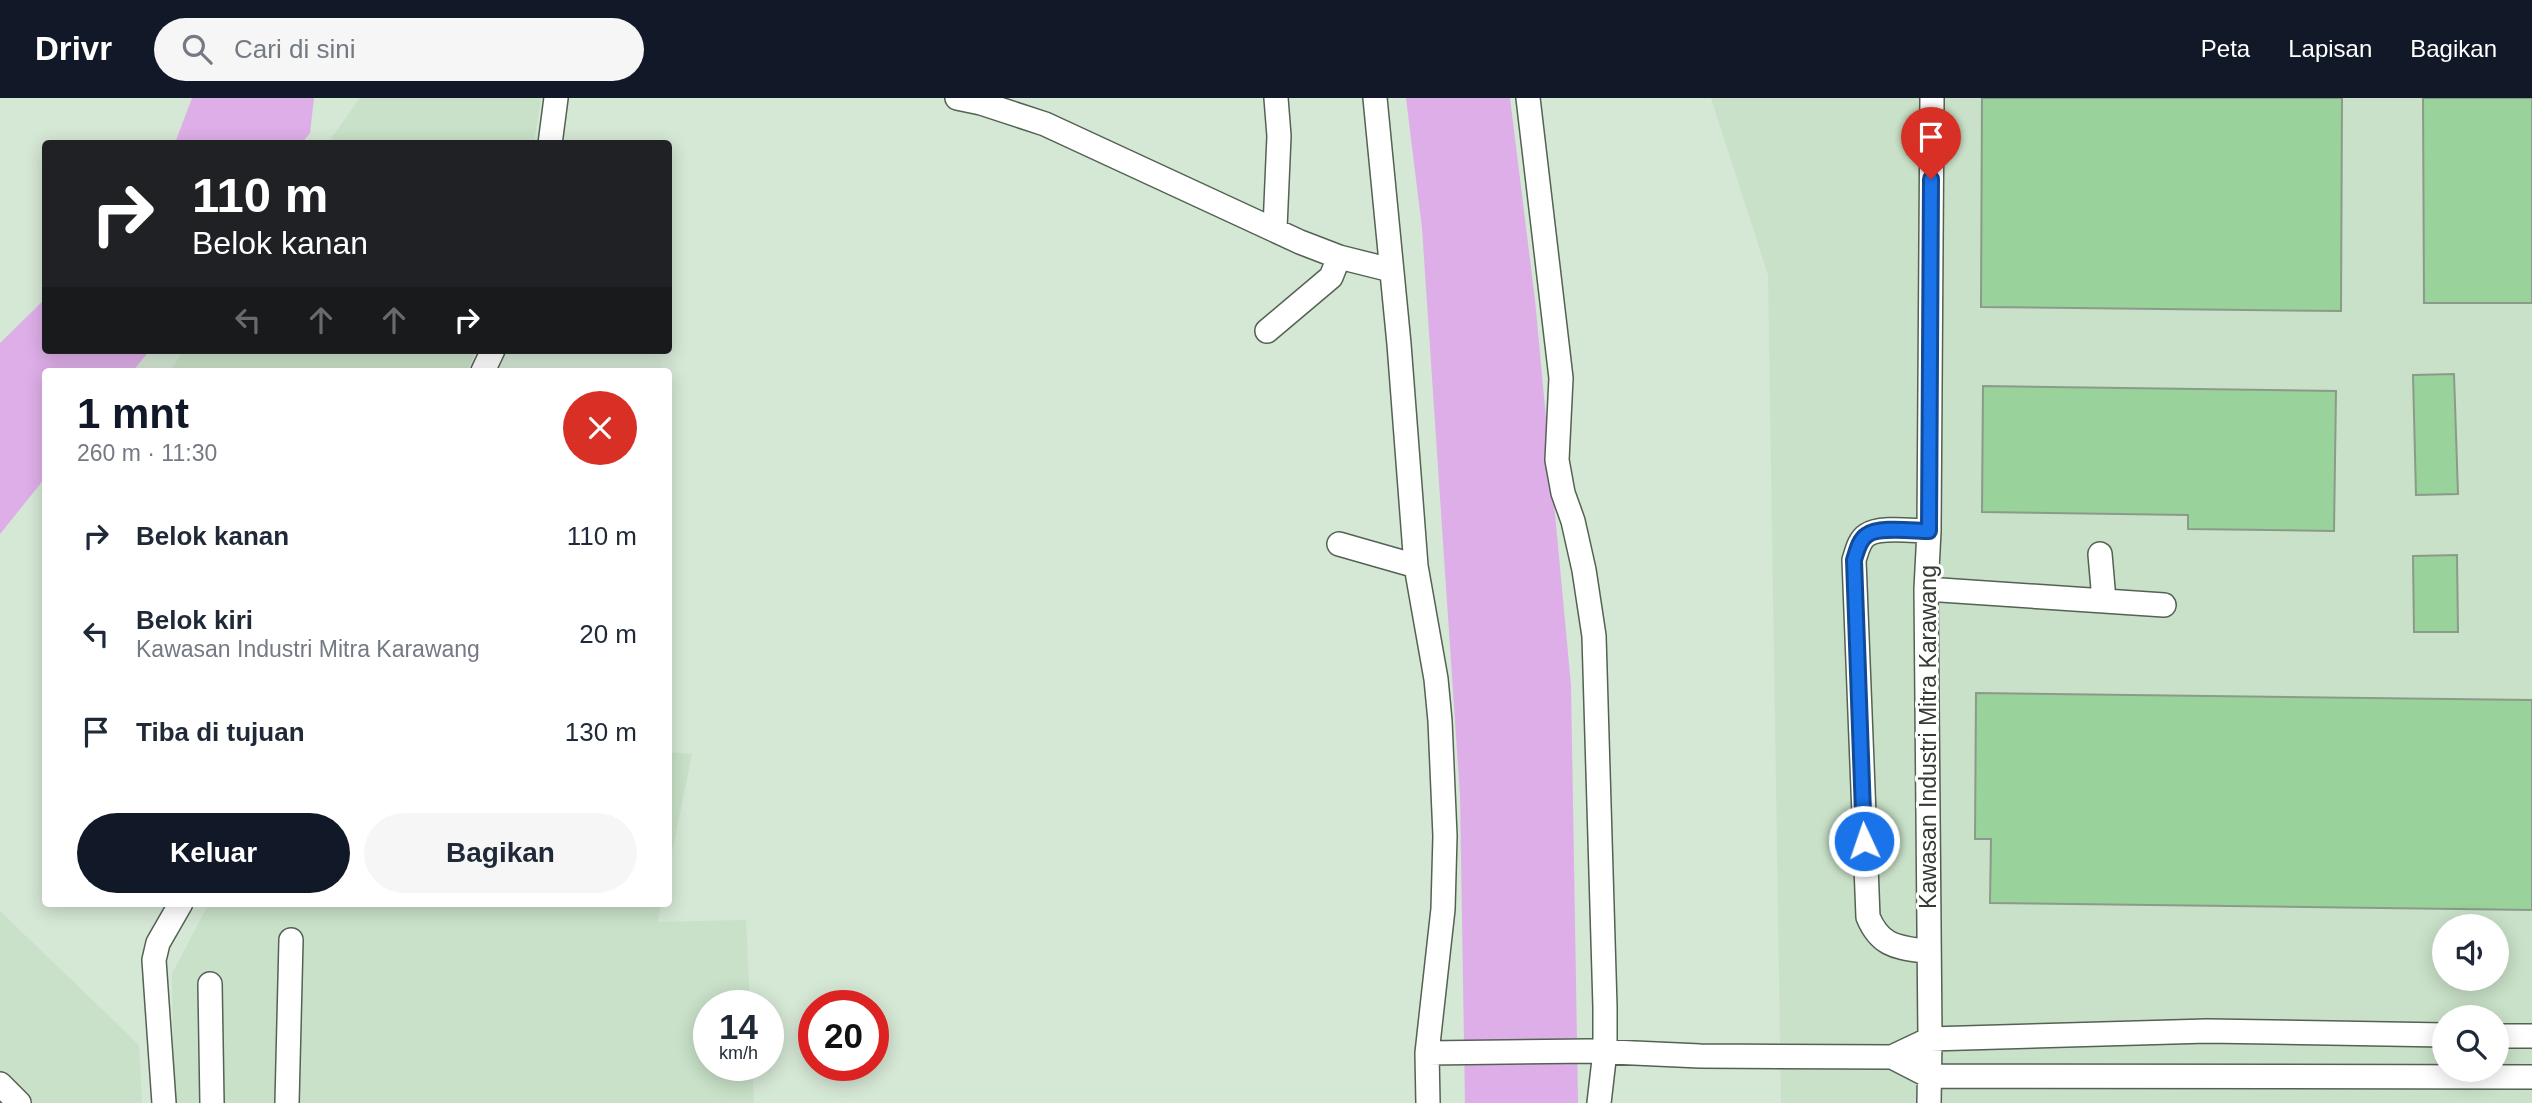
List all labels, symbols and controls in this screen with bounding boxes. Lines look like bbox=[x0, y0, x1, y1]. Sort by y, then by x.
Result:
search box bbox=[154, 18, 644, 81]
text: Drivr bbox=[35, 30, 112, 67]
icon: search bbox=[178, 30, 216, 68]
text: Cari di sini bbox=[234, 34, 355, 64]
text: Peta bbox=[2201, 35, 2250, 62]
text: Lapisan bbox=[2288, 35, 2372, 62]
text: Bagikan bbox=[2410, 35, 2497, 62]
pin bbox=[1901, 107, 1961, 179]
icon: arrive bbox=[1912, 118, 1950, 156]
icon: right bbox=[77, 168, 168, 259]
text: 110 m bbox=[192, 168, 328, 222]
text: Belok kanan bbox=[192, 225, 368, 261]
icon: left bbox=[229, 301, 267, 339]
icon: ahead bbox=[302, 301, 340, 339]
icon: ahead bbox=[375, 301, 413, 339]
icon: right bbox=[448, 301, 486, 339]
text: 1 mnt bbox=[77, 390, 189, 437]
button: close bbox=[563, 391, 637, 465]
text: 260 m · 11:30 bbox=[77, 440, 217, 466]
icon: right bbox=[77, 517, 115, 555]
text: Belok kanan bbox=[136, 521, 289, 551]
text: 110 m bbox=[567, 521, 637, 551]
street label: Kawasan Industri Mitra Karawang bbox=[1915, 565, 1941, 909]
text: Belok kiri bbox=[136, 605, 253, 635]
icon: left bbox=[77, 615, 115, 653]
text: 20 m bbox=[579, 619, 637, 649]
text: Kawasan Industri Mitra Karawang bbox=[136, 636, 480, 662]
icon: arrive bbox=[77, 713, 115, 751]
text: Tiba di tujuan bbox=[136, 717, 305, 747]
text: 130 m bbox=[565, 717, 637, 747]
position arrow bbox=[1827, 804, 1901, 878]
button: Keluar bbox=[77, 813, 350, 893]
button: Bagikan bbox=[364, 813, 637, 893]
map controls bbox=[2432, 914, 2509, 1082]
button: sound bbox=[2432, 914, 2509, 991]
speed limit sign: 20 bbox=[798, 990, 889, 1081]
button: search bbox=[2432, 1005, 2509, 1082]
text: 14 bbox=[719, 1007, 758, 1046]
text: km/h bbox=[719, 1043, 758, 1063]

